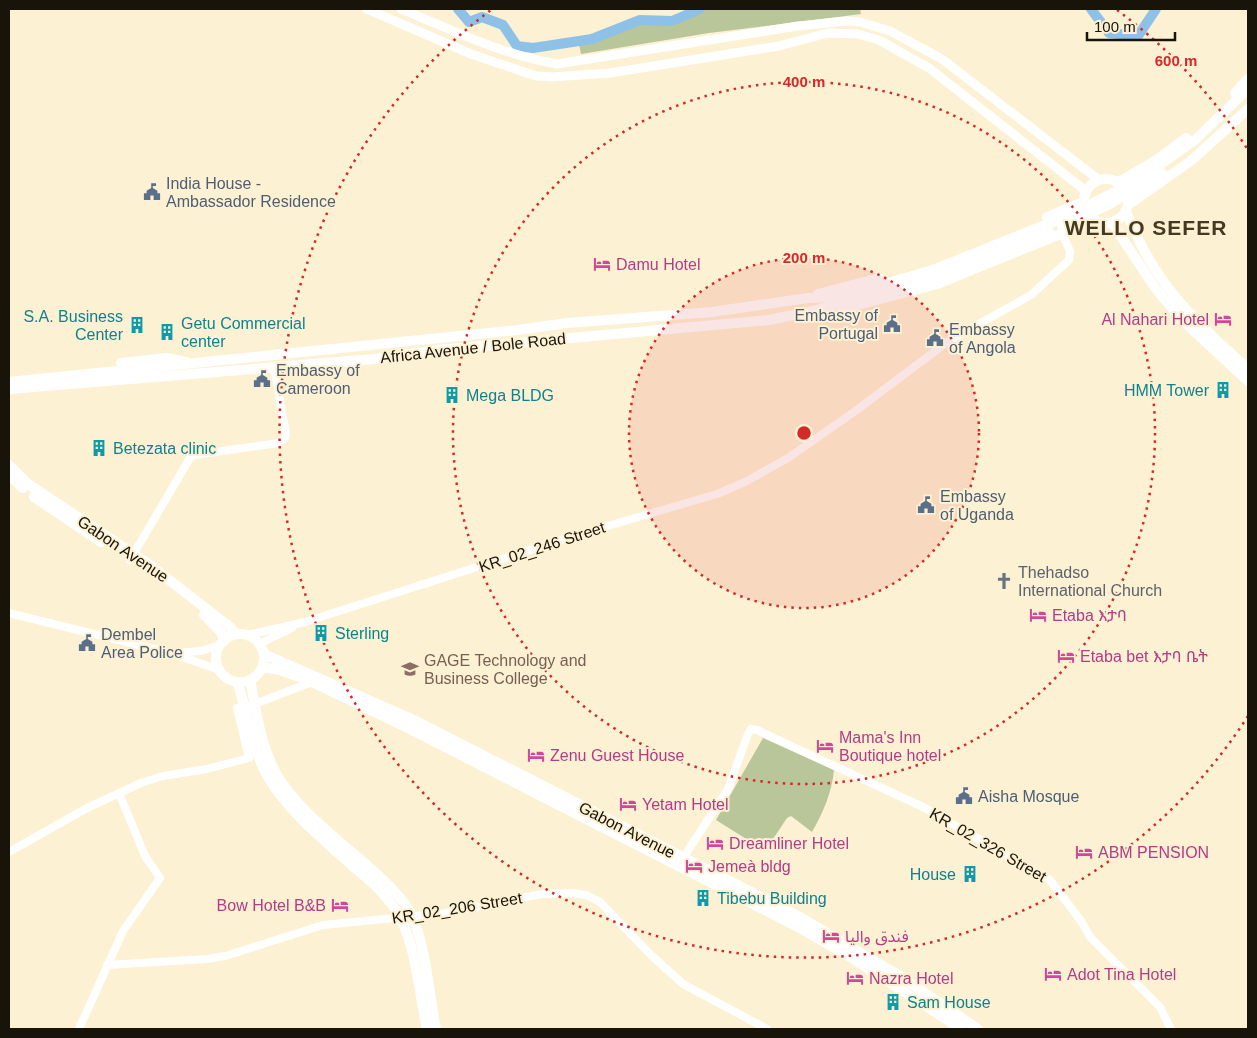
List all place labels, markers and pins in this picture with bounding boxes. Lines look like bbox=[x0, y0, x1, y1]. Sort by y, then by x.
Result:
place label: India House - Ambassador Residence bbox=[166, 175, 336, 210]
public building icon: India House - Ambassador Residence bbox=[142, 182, 162, 202]
hotel icon: Damu Hotel bbox=[592, 254, 612, 274]
place label: Damu Hotel bbox=[616, 256, 700, 273]
place label: Embassy of Portugal bbox=[794, 307, 879, 342]
place label: S.A. Business Center bbox=[23, 308, 124, 343]
hotel icon: Al Nahari Hotel bbox=[1213, 309, 1233, 329]
place label: Al Nahari Hotel bbox=[1101, 311, 1209, 328]
public building icon: Embassy of Portugal bbox=[882, 314, 902, 334]
building icon: S.A. Business Center bbox=[127, 315, 147, 335]
place label: Getu Commercial center bbox=[181, 315, 305, 350]
place label: Embassy of Angola bbox=[949, 321, 1016, 356]
building icon: Getu Commercial center bbox=[157, 322, 177, 342]
public building icon: Embassy of Angola bbox=[925, 328, 945, 348]
place label: Embassy of Cameroon bbox=[276, 362, 360, 397]
public building icon: Embassy of Cameroon bbox=[252, 369, 272, 389]
building icon: HMM Tower bbox=[1213, 380, 1233, 400]
place label: HMM Tower bbox=[1124, 382, 1210, 399]
building icon: Mega BLDG bbox=[442, 385, 462, 405]
place label: Mega BLDG bbox=[466, 387, 554, 404]
centre of rings bbox=[795, 424, 813, 442]
building icon: Betezata clinic bbox=[89, 438, 109, 458]
place label: Betezata clinic bbox=[113, 440, 216, 457]
place label: Embassy of Uganda bbox=[940, 488, 1014, 523]
public building icon: Embassy of Uganda bbox=[916, 495, 936, 515]
place label: Thehadso International Church bbox=[1018, 564, 1162, 599]
church icon: Thehadso International Church bbox=[994, 571, 1014, 591]
hotel icon: Etaba እታባ bbox=[1028, 605, 1048, 625]
place label: Etaba እታባ bbox=[1052, 607, 1127, 624]
building icon: Sterling bbox=[311, 623, 331, 643]
place label: Sterling bbox=[335, 625, 389, 642]
place label: Dembel Area Police bbox=[101, 626, 183, 661]
public building icon: Dembel Area Police bbox=[77, 633, 97, 653]
hotel icon: Etaba bet እታባ ቤት bbox=[1056, 646, 1076, 666]
place label: Etaba bet እታባ ቤት bbox=[1080, 648, 1208, 665]
place label: GAGE Technology and Business College bbox=[424, 652, 586, 687]
school or university icon: GAGE Technology and Business College bbox=[400, 659, 420, 679]
place label: Mama's Inn Boutique hotel bbox=[839, 729, 941, 764]
hotel icon: Mama's Inn Boutique hotel bbox=[815, 736, 835, 756]
hotel icon: Zenu Guest House bbox=[526, 745, 546, 765]
place label: Zenu Guest House bbox=[550, 747, 684, 764]
public building icon: Aisha Mosque bbox=[954, 786, 974, 806]
place label: Aisha Mosque bbox=[978, 788, 1079, 805]
hotel icon: Yetam Hotel bbox=[618, 794, 638, 814]
place label: Yetam Hotel bbox=[642, 796, 729, 813]
hotel icon: Dreamliner Hotel bbox=[705, 833, 725, 853]
place label: Dreamliner Hotel bbox=[729, 835, 849, 852]
hotel icon: ABM PENSION bbox=[1074, 842, 1094, 862]
place label: ABM PENSION bbox=[1098, 844, 1209, 861]
hotel icon: Jemeà bldg bbox=[684, 856, 704, 876]
place label: Jemeà bldg bbox=[708, 858, 791, 875]
building icon: House bbox=[960, 864, 980, 884]
place label: House bbox=[910, 866, 956, 883]
building icon: Tibebu Building bbox=[693, 888, 713, 908]
place label: Tibebu Building bbox=[717, 890, 827, 907]
hotel icon: Bow Hotel B&B bbox=[330, 895, 350, 915]
place label: Bow Hotel B&B bbox=[217, 897, 326, 914]
hotel icon: فندق واليا bbox=[821, 926, 841, 946]
place label: فندق واليا bbox=[845, 928, 909, 946]
hotel icon: Adot Tina Hotel bbox=[1043, 964, 1063, 984]
place label: Adot Tina Hotel bbox=[1067, 966, 1176, 983]
hotel icon: Nazra Hotel bbox=[845, 968, 865, 988]
place label: Nazra Hotel bbox=[869, 970, 953, 987]
building icon: Sam House bbox=[883, 992, 903, 1012]
place label: Sam House bbox=[907, 994, 991, 1011]

